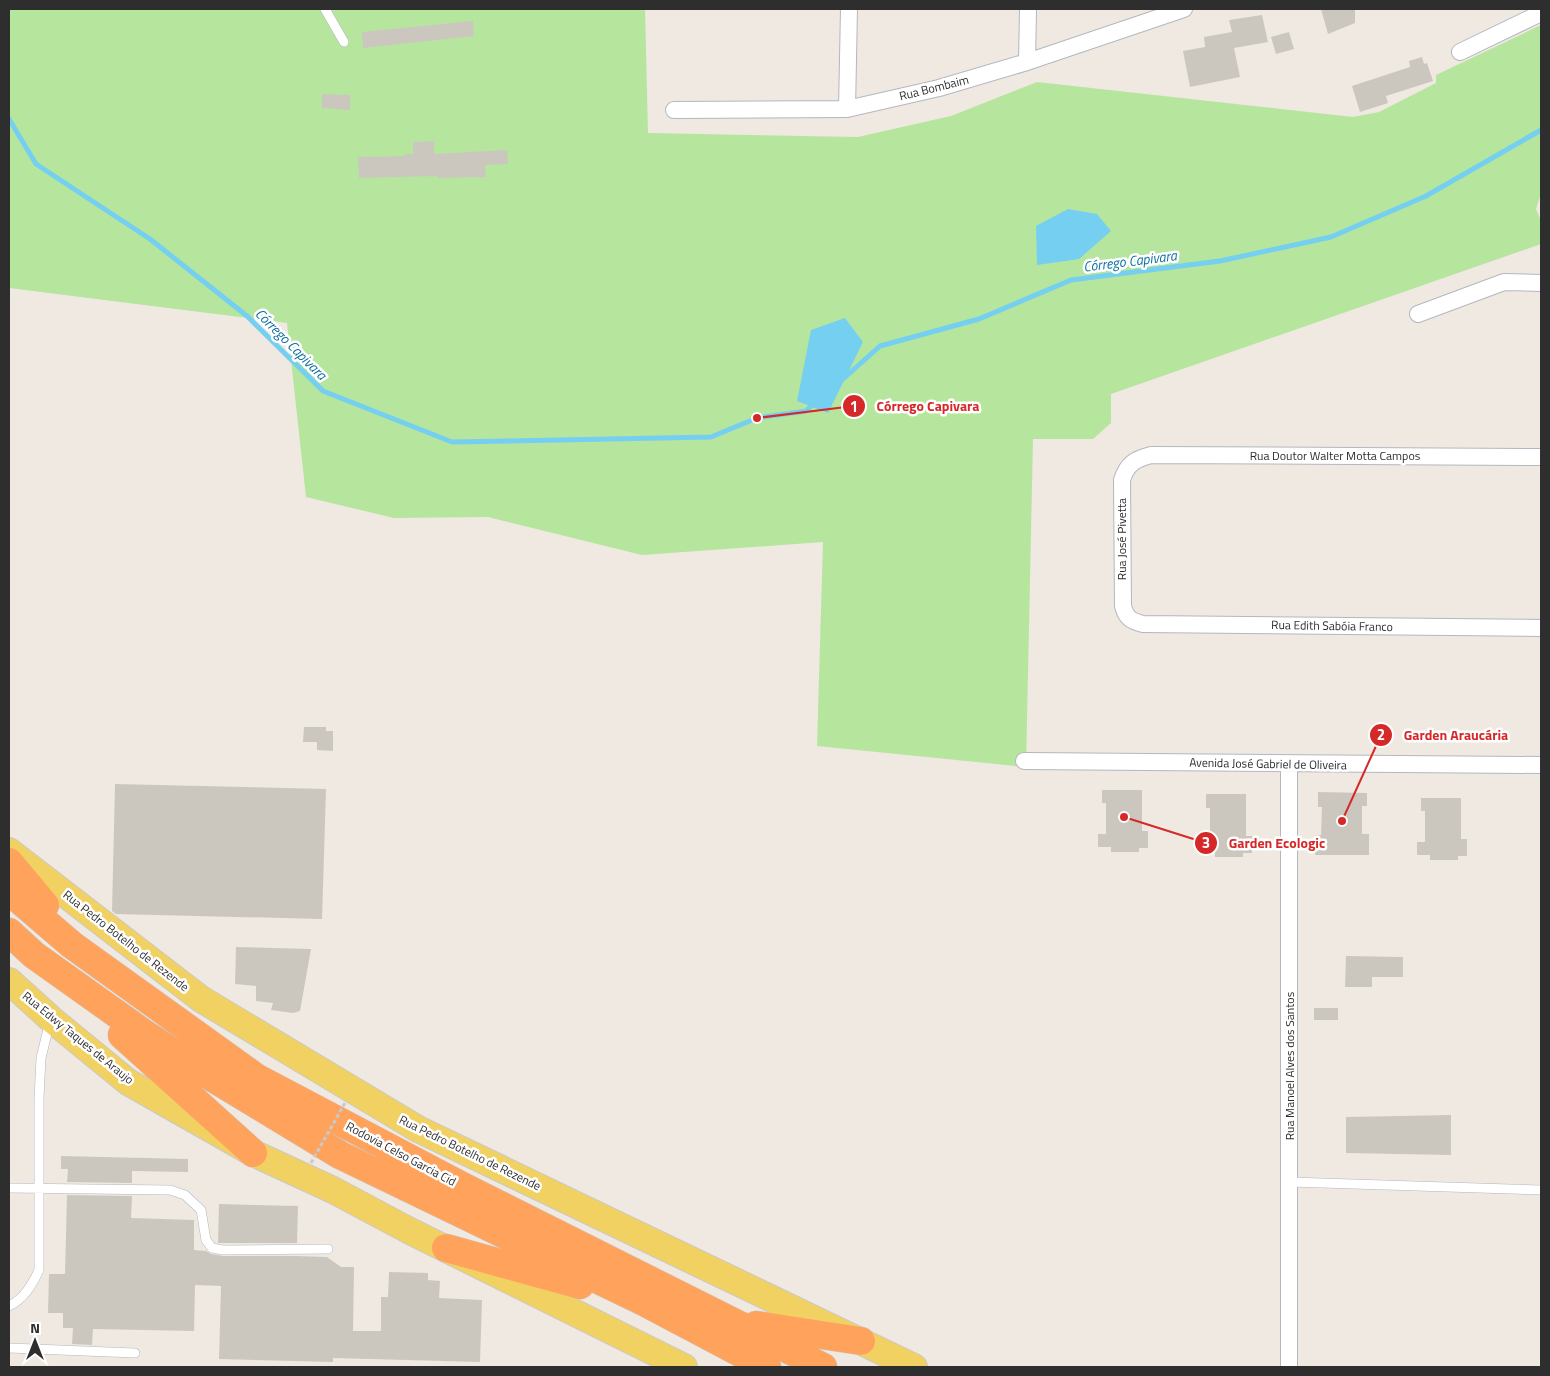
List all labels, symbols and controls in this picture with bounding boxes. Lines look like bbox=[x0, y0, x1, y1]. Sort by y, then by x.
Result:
street label: Rua Bombaim bbox=[897, 70, 971, 105]
water label: Córrego Capivara bbox=[1082, 244, 1179, 277]
water label: Córrego Capivara bbox=[251, 303, 333, 385]
callout: Córrego Capivara bbox=[841, 392, 989, 421]
text: 1 bbox=[850, 395, 858, 418]
text: Córrego Capivara bbox=[877, 395, 979, 416]
street label: Rua Doutor Walter Motta Campos bbox=[1250, 446, 1421, 465]
street label: Rua José Pivetta bbox=[1112, 498, 1131, 580]
street label: Rua Edith Sabóia Franco bbox=[1271, 615, 1393, 636]
callout: Garden Araucária bbox=[1369, 720, 1518, 749]
text: 2 bbox=[1377, 723, 1385, 746]
text: Garden Araucária bbox=[1404, 724, 1508, 745]
street label: Avenida José Gabriel de Oliveira bbox=[1189, 753, 1347, 774]
callout: Garden Ecologic bbox=[1193, 828, 1335, 857]
text: 3 bbox=[1202, 831, 1210, 854]
text: Garden Ecologic bbox=[1229, 832, 1325, 853]
street label: Rua Pedro Botelho de Rezende bbox=[59, 885, 194, 996]
street label: Rua Edwy Taques de Araujo bbox=[18, 987, 138, 1089]
street label: Rua Manoel Alves dos Santos bbox=[1280, 991, 1299, 1140]
street label: Rua Pedro Botelho de Rezende bbox=[396, 1110, 544, 1195]
street label: Rodovia Celso Garcia Cid bbox=[343, 1116, 460, 1191]
north arrow bbox=[10, 1316, 60, 1366]
text: N bbox=[30, 1317, 40, 1338]

